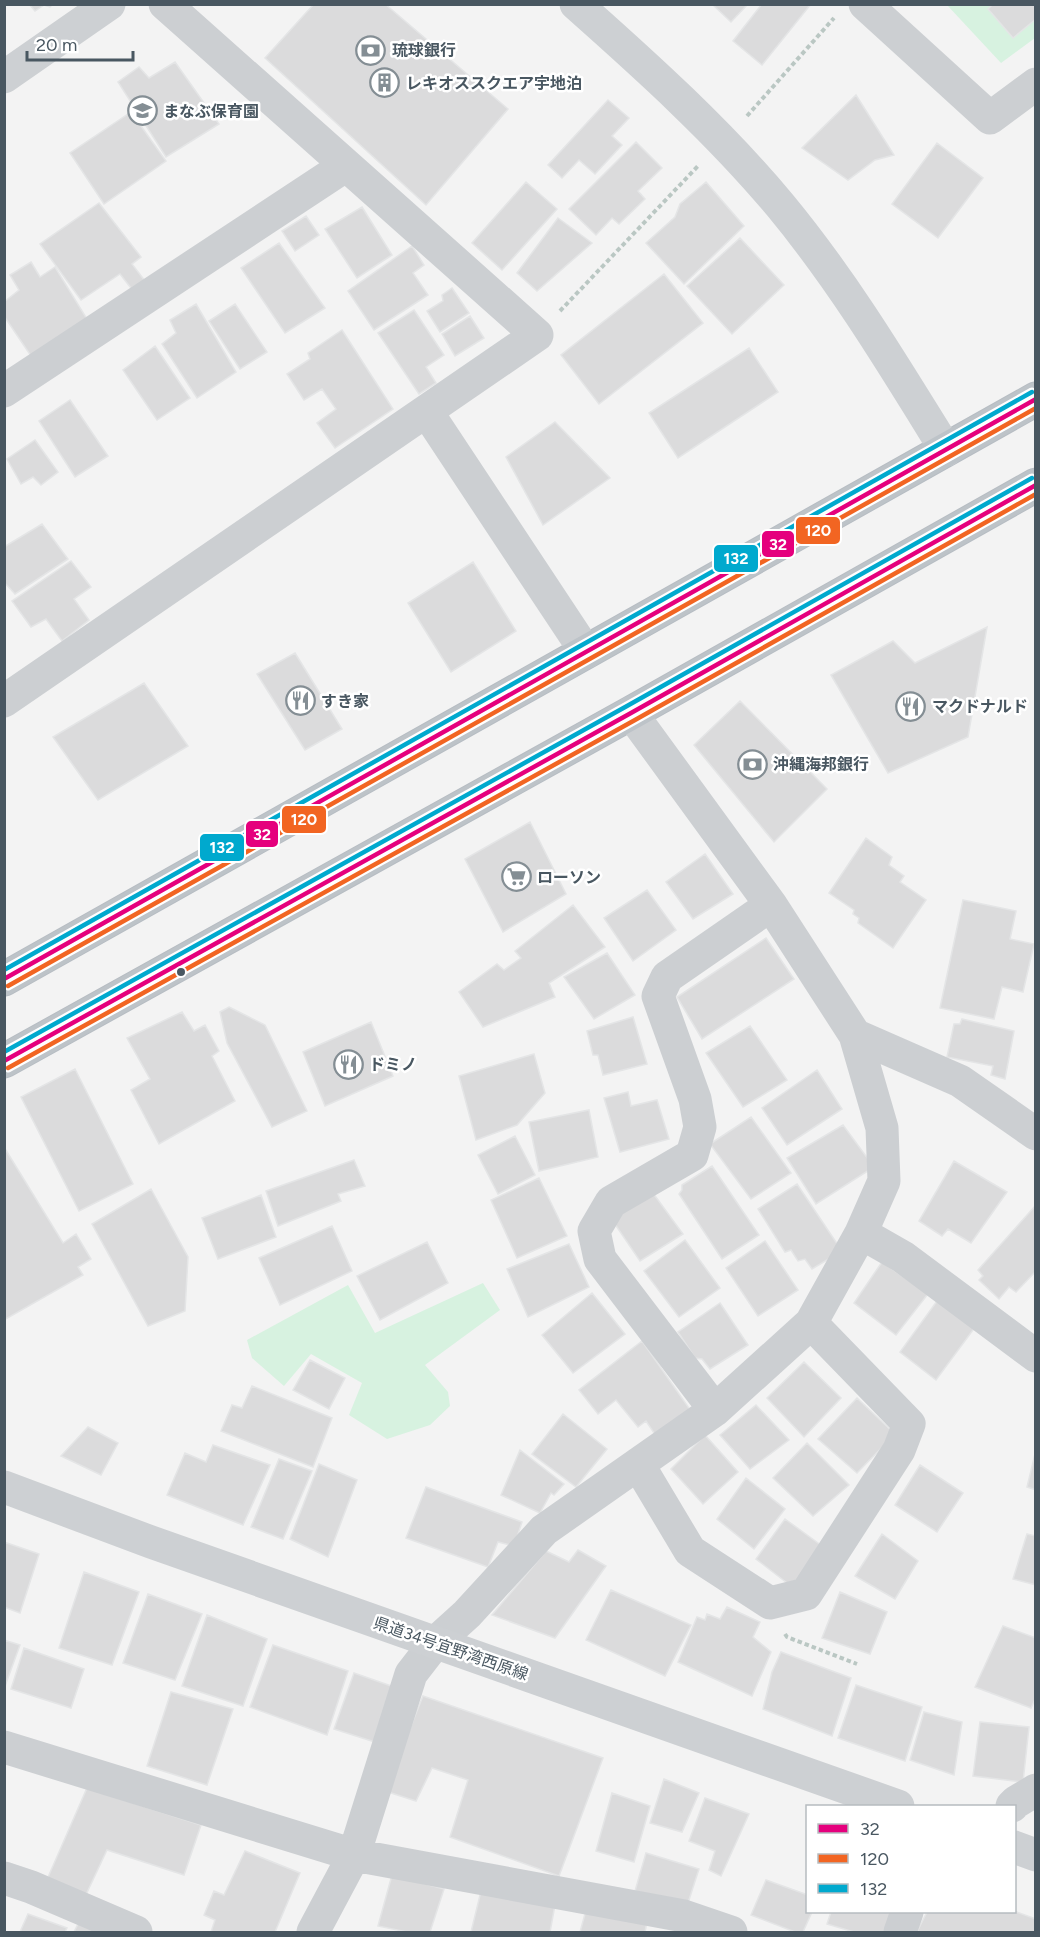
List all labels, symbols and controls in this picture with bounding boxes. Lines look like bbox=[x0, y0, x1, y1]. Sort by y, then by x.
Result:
scale bar bbox=[27, 24, 134, 62]
text: 20 m bbox=[36, 34, 77, 56]
bank icon: 琉球銀行 bbox=[355, 34, 387, 66]
place label: 琉球銀行 bbox=[392, 41, 456, 60]
building icon: レキオススクエア宇地泊 bbox=[369, 67, 401, 99]
place label: レキオススクエア宇地泊 bbox=[406, 74, 582, 93]
school or university icon: まなぶ保育園 bbox=[126, 95, 158, 127]
place label: まなぶ保育園 bbox=[163, 102, 259, 121]
line badge: 120 bbox=[795, 516, 841, 545]
text: 120 bbox=[805, 521, 831, 540]
line badge: 32 bbox=[761, 530, 795, 558]
text: 32 bbox=[769, 535, 787, 554]
line badge: 132 bbox=[713, 544, 759, 573]
text: 132 bbox=[724, 549, 748, 568]
restaurant icon: すき家 bbox=[284, 685, 316, 717]
restaurant icon: マクドナルド bbox=[895, 690, 927, 722]
place label: すき家 bbox=[321, 692, 369, 711]
place label: マクドナルド bbox=[932, 697, 1028, 716]
bank icon: 沖縄海邦銀行 bbox=[736, 748, 768, 780]
place label: 沖縄海邦銀行 bbox=[773, 755, 869, 774]
line badge: 120 bbox=[281, 805, 327, 834]
text: 120 bbox=[291, 810, 317, 829]
line badge: 32 bbox=[245, 820, 279, 848]
text: 32 bbox=[253, 825, 271, 844]
line badge: 132 bbox=[199, 833, 245, 862]
text: 132 bbox=[210, 838, 234, 857]
supermarket icon: ローソン bbox=[500, 861, 532, 893]
place label: ローソン bbox=[537, 868, 601, 887]
unlabelled marker bbox=[175, 966, 187, 978]
restaurant icon: ドミノ bbox=[332, 1048, 364, 1080]
place label: ドミノ bbox=[369, 1055, 417, 1074]
street label: 県道34号宜野湾西原線 bbox=[371, 1613, 531, 1684]
legend bbox=[806, 1805, 1016, 1913]
text: 32 bbox=[860, 1818, 880, 1840]
text: 120 bbox=[860, 1848, 889, 1870]
text: 132 bbox=[860, 1878, 887, 1900]

